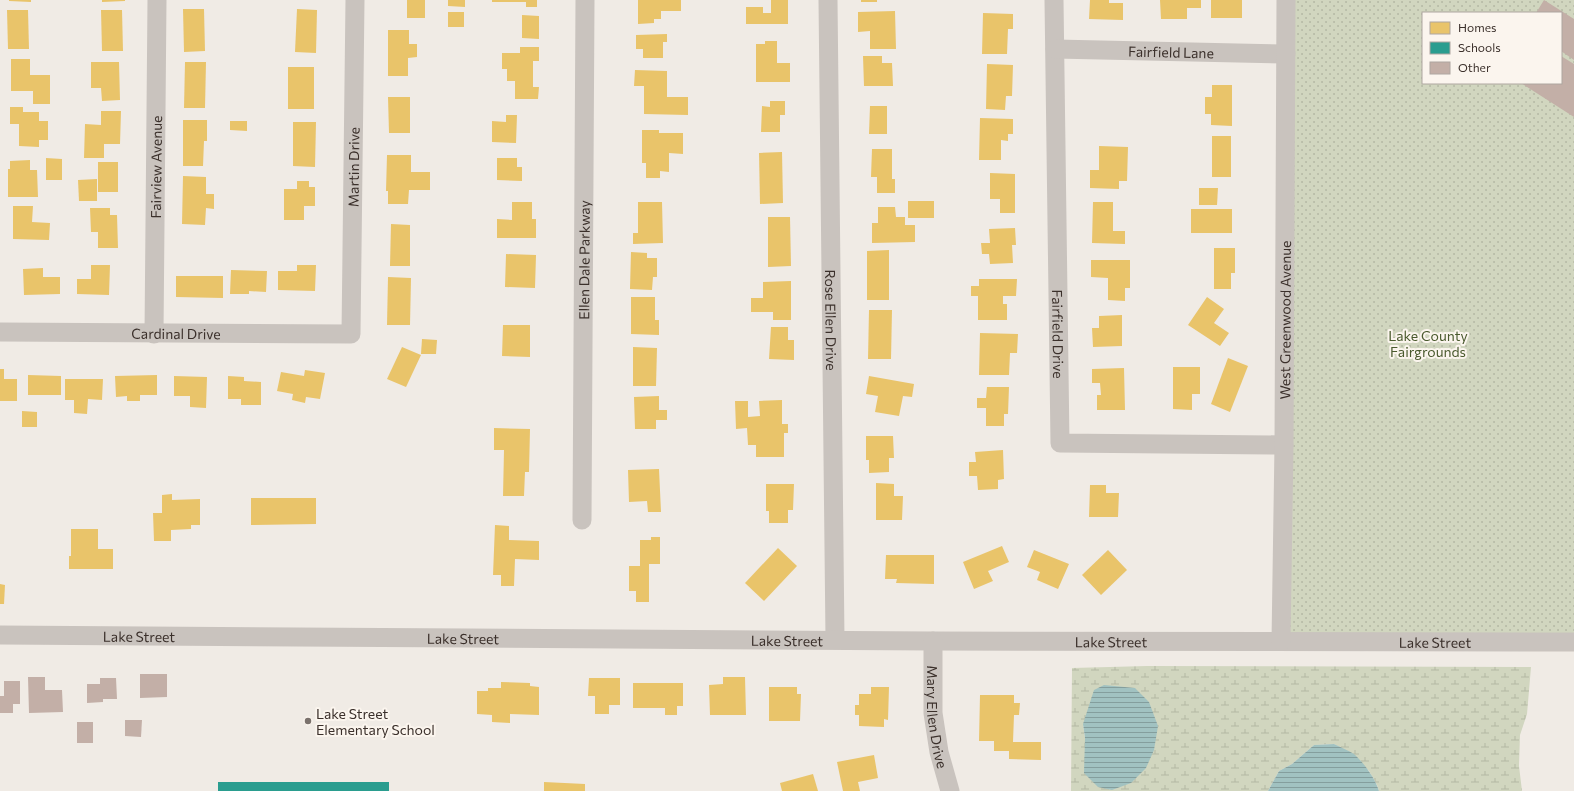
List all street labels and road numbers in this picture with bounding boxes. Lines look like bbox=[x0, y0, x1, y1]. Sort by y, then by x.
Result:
street label: Fairfield Lane bbox=[1128, 42, 1214, 61]
street label: Fairview Avenue bbox=[147, 115, 164, 219]
street label: Martin Drive bbox=[344, 127, 362, 207]
street label: Ellen Dale Parkway bbox=[575, 200, 592, 320]
street label: West Greenwood Avenue bbox=[1276, 240, 1293, 400]
street label: Rose Ellen Drive bbox=[822, 269, 841, 371]
street label: Fairfield Drive bbox=[1049, 289, 1068, 379]
street label: Cardinal Drive bbox=[131, 324, 221, 342]
street label: Lake Street bbox=[103, 627, 175, 645]
street label: Lake Street bbox=[427, 629, 499, 647]
street label: Lake Street bbox=[751, 631, 823, 649]
street label: Lake Street bbox=[1075, 633, 1147, 650]
street label: Lake Street bbox=[1399, 633, 1471, 650]
street label: Mary Ellen Drive bbox=[925, 665, 952, 770]

